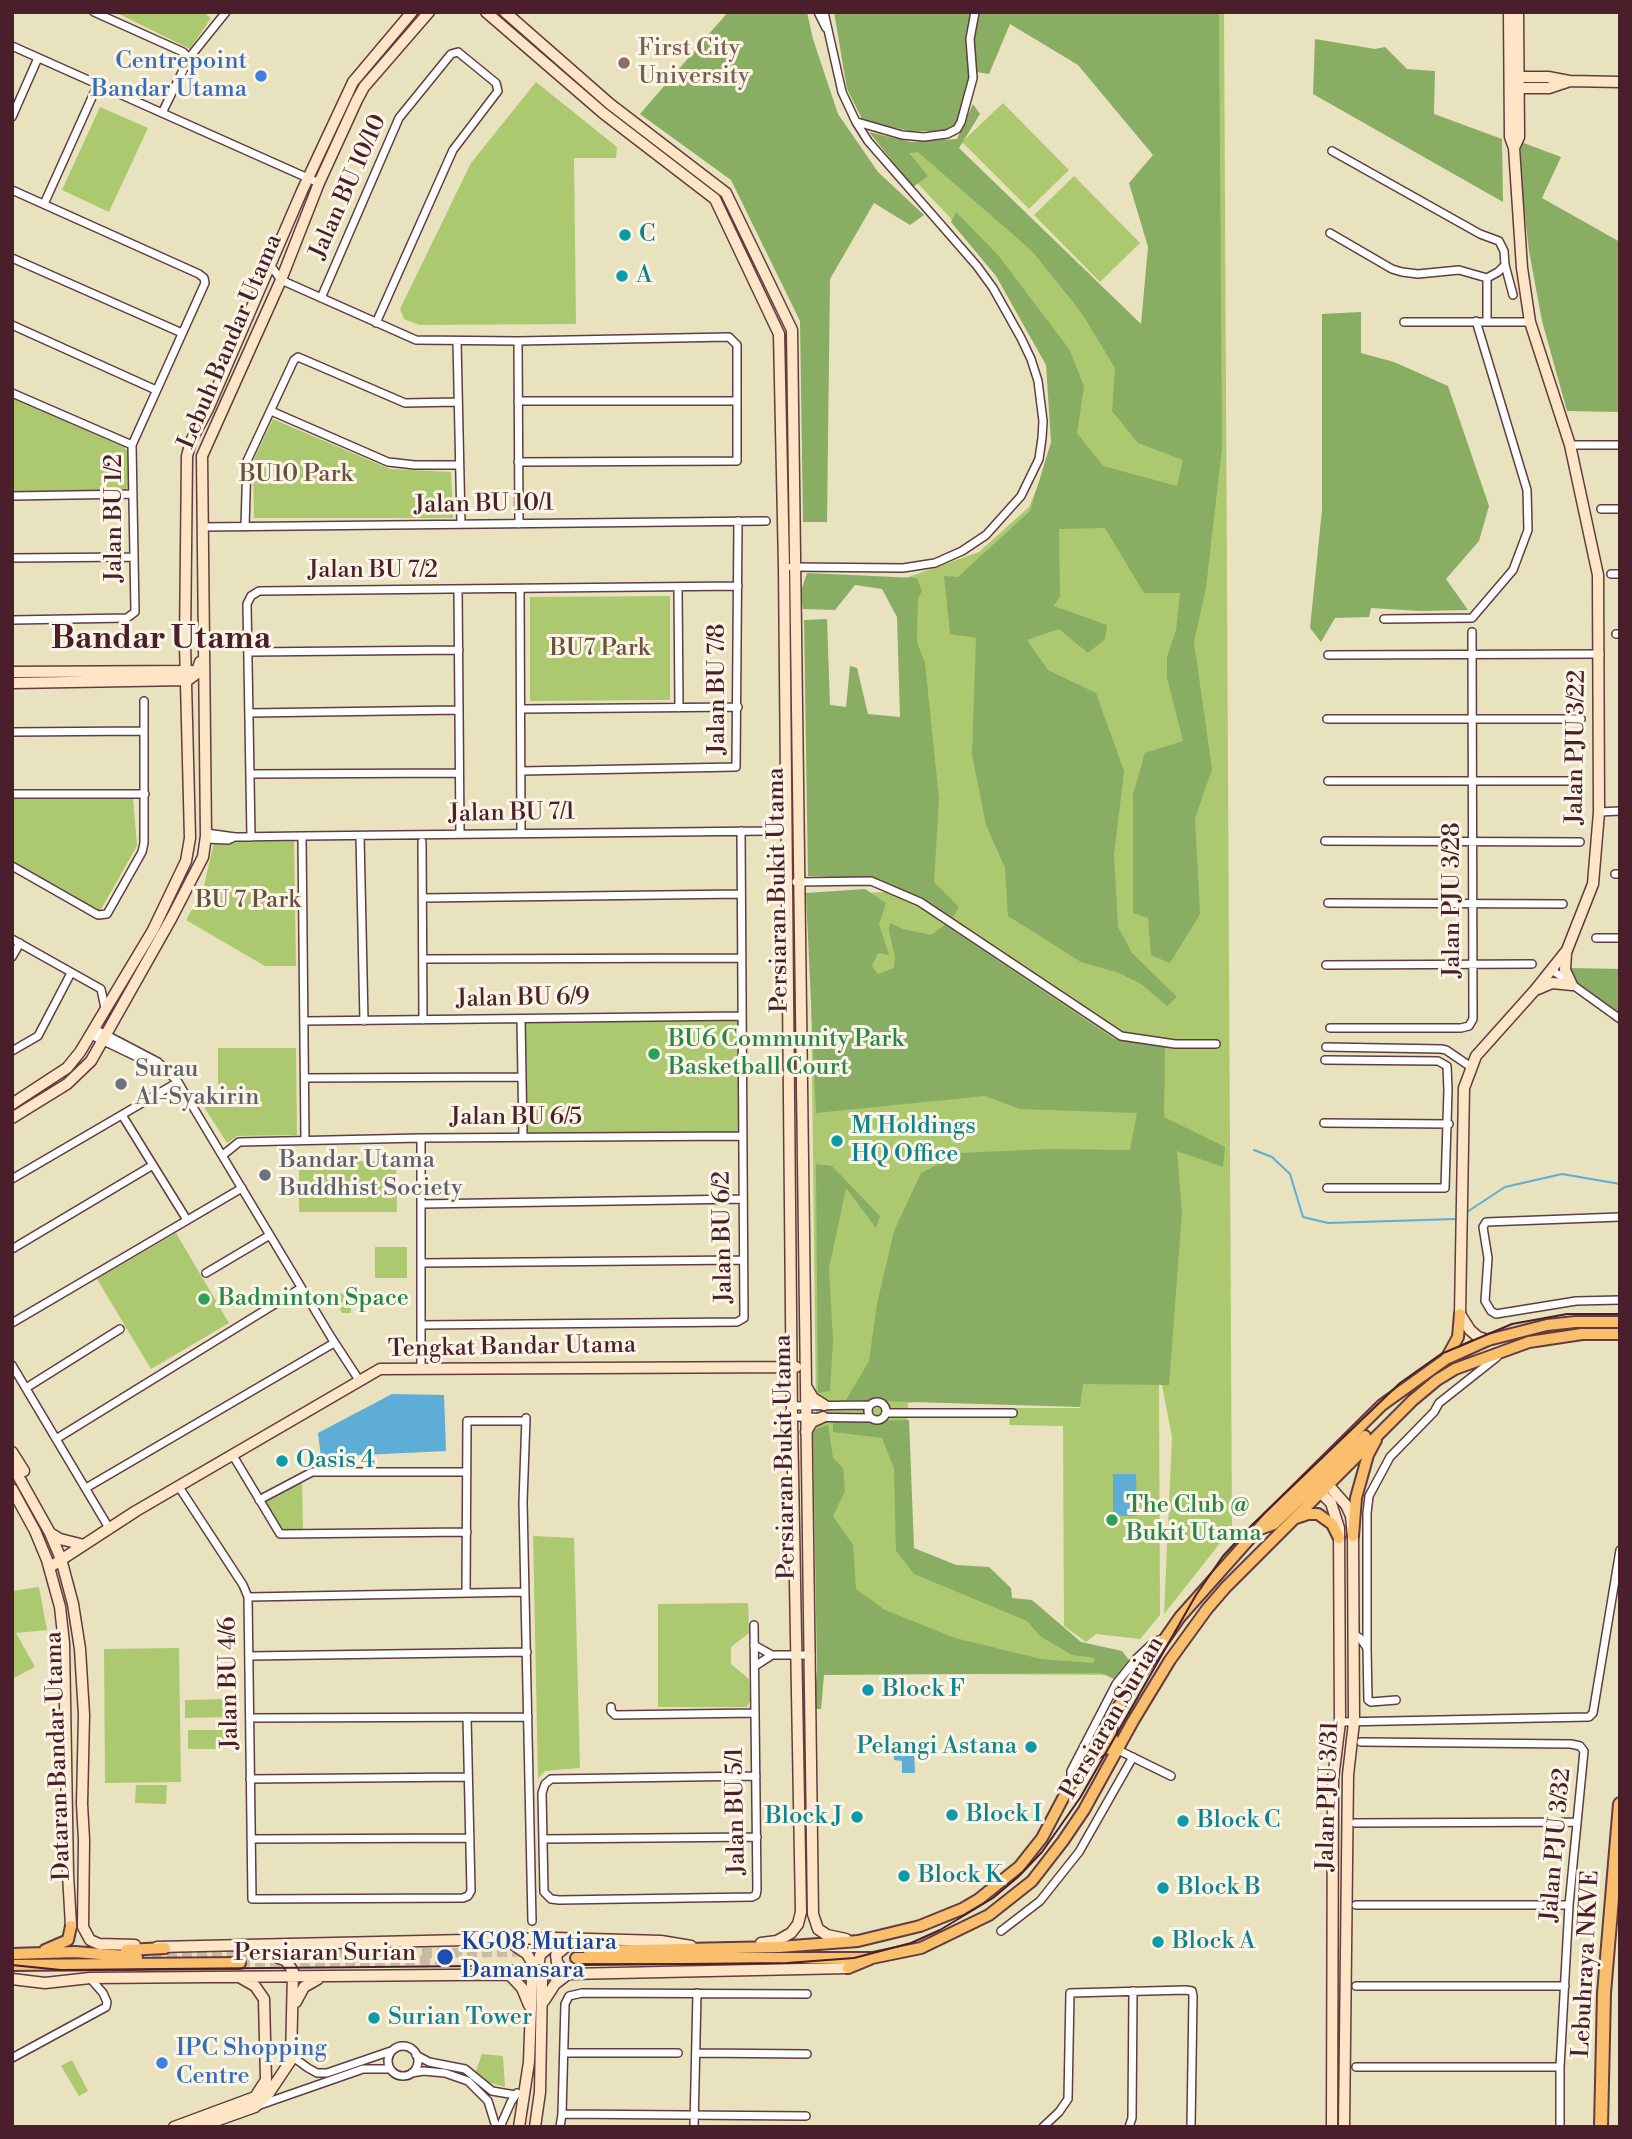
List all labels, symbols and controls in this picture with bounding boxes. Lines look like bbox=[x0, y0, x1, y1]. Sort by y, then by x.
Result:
place label: First City University bbox=[638, 35, 750, 91]
place label: Centrepoint Bandar Utama bbox=[91, 48, 247, 104]
marker: First City University bbox=[616, 55, 632, 71]
marker: Centrepoint Bandar Utama bbox=[253, 68, 269, 84]
street label: Jalan BU 10/10 bbox=[304, 110, 394, 264]
place label: C bbox=[639, 221, 655, 249]
marker: C bbox=[617, 227, 633, 243]
street label: Lebuh Bandar Utama bbox=[173, 230, 289, 454]
place label: A bbox=[636, 262, 652, 290]
marker: A bbox=[614, 268, 630, 284]
street label: Jalan BU 1/2 bbox=[101, 454, 129, 582]
park label: BU10 Park bbox=[239, 461, 353, 489]
street label: Jalan BU 10/1 bbox=[414, 489, 554, 521]
street label: Jalan BU 7/2 bbox=[308, 557, 438, 585]
district label: Bandar Utama bbox=[51, 621, 271, 659]
street label: Jalan BU 7/8 bbox=[704, 624, 732, 754]
park label: BU7 Park bbox=[550, 635, 650, 663]
street label: Jalan PJU 3/22 bbox=[1561, 669, 1593, 825]
street label: Persiaran Bukit Utama bbox=[762, 767, 796, 1013]
street label: Jalan BU 7/1 bbox=[448, 798, 576, 830]
street label: Jalan PJU 3/28 bbox=[1439, 822, 1467, 978]
park label: BU 7 Park bbox=[195, 887, 301, 915]
street label: Jalan BU 6/9 bbox=[456, 983, 590, 1015]
place label: BU6 Community Park Basketball Court bbox=[668, 1026, 904, 1082]
marker: BU6 Community Park Basketball Court bbox=[646, 1046, 662, 1062]
place label: Surau Al-Syakirin bbox=[135, 1056, 259, 1112]
marker: Surau Al-Syakirin bbox=[113, 1076, 129, 1092]
street label: Jalan BU 6/5 bbox=[450, 1104, 582, 1132]
place label: M Holdings HQ Office bbox=[851, 1113, 976, 1169]
marker: M Holdings HQ Office bbox=[829, 1133, 845, 1149]
place label: Bandar Utama Buddhist Society bbox=[279, 1147, 463, 1203]
marker: Bandar Utama Buddhist Society bbox=[257, 1167, 273, 1183]
street label: Jalan BU 6/2 bbox=[708, 1171, 740, 1303]
place label: Badminton Space bbox=[218, 1285, 409, 1313]
marker: Badminton Space bbox=[196, 1291, 212, 1307]
street label: Tengkat Bandar Utama bbox=[388, 1331, 636, 1365]
street label: Persiaran Bukit Utama bbox=[769, 1334, 803, 1580]
place label: Oasis 4 bbox=[296, 1447, 375, 1475]
marker: Oasis 4 bbox=[274, 1453, 290, 1469]
place label: The Club @ Bukit Utama bbox=[1126, 1492, 1262, 1548]
marker: The Club @ Bukit Utama bbox=[1104, 1512, 1120, 1528]
street label: Jalan BU 4/6 bbox=[214, 1616, 246, 1750]
street label: Dataran Bandar Utama bbox=[40, 1631, 78, 1881]
street label: Persiaran Surian bbox=[1055, 1632, 1171, 1804]
place label: Block F bbox=[882, 1676, 965, 1704]
marker: Block F bbox=[860, 1682, 876, 1698]
street label: Jalan PJU 3/31 bbox=[1312, 1720, 1346, 1872]
place label: Pelangi Astana bbox=[857, 1733, 1017, 1761]
marker: Pelangi Astana bbox=[1023, 1739, 1039, 1755]
street label: Jalan BU 5/1 bbox=[721, 1747, 753, 1875]
street label: Jalan PJU 3/32 bbox=[1536, 1767, 1578, 1923]
place label: Block I bbox=[966, 1801, 1042, 1829]
place label: Block J bbox=[765, 1803, 843, 1831]
marker: Block I bbox=[944, 1807, 960, 1823]
place label: Block C bbox=[1197, 1807, 1281, 1835]
marker: Block J bbox=[849, 1809, 865, 1825]
marker: Block C bbox=[1175, 1813, 1191, 1829]
place label: Block K bbox=[918, 1862, 1003, 1890]
marker: Block K bbox=[896, 1868, 912, 1884]
street label: Lebuhraya NKVE bbox=[1568, 1869, 1606, 2059]
place label: Block B bbox=[1177, 1874, 1261, 1902]
marker: Block B bbox=[1155, 1880, 1171, 1896]
place label: Block A bbox=[1172, 1928, 1256, 1956]
place label: KG08 Mutiara Damansara bbox=[461, 1929, 617, 1985]
marker: Block A bbox=[1150, 1934, 1166, 1950]
street label: Persiaran Surian bbox=[234, 1940, 416, 1968]
marker: KG08 Mutiara Damansara bbox=[435, 1947, 455, 1967]
place label: Surian Tower bbox=[388, 2004, 532, 2032]
marker: Surian Tower bbox=[366, 2010, 382, 2026]
place label: IPC Shopping Centre bbox=[176, 2035, 327, 2091]
marker: IPC Shopping Centre bbox=[154, 2055, 170, 2071]

